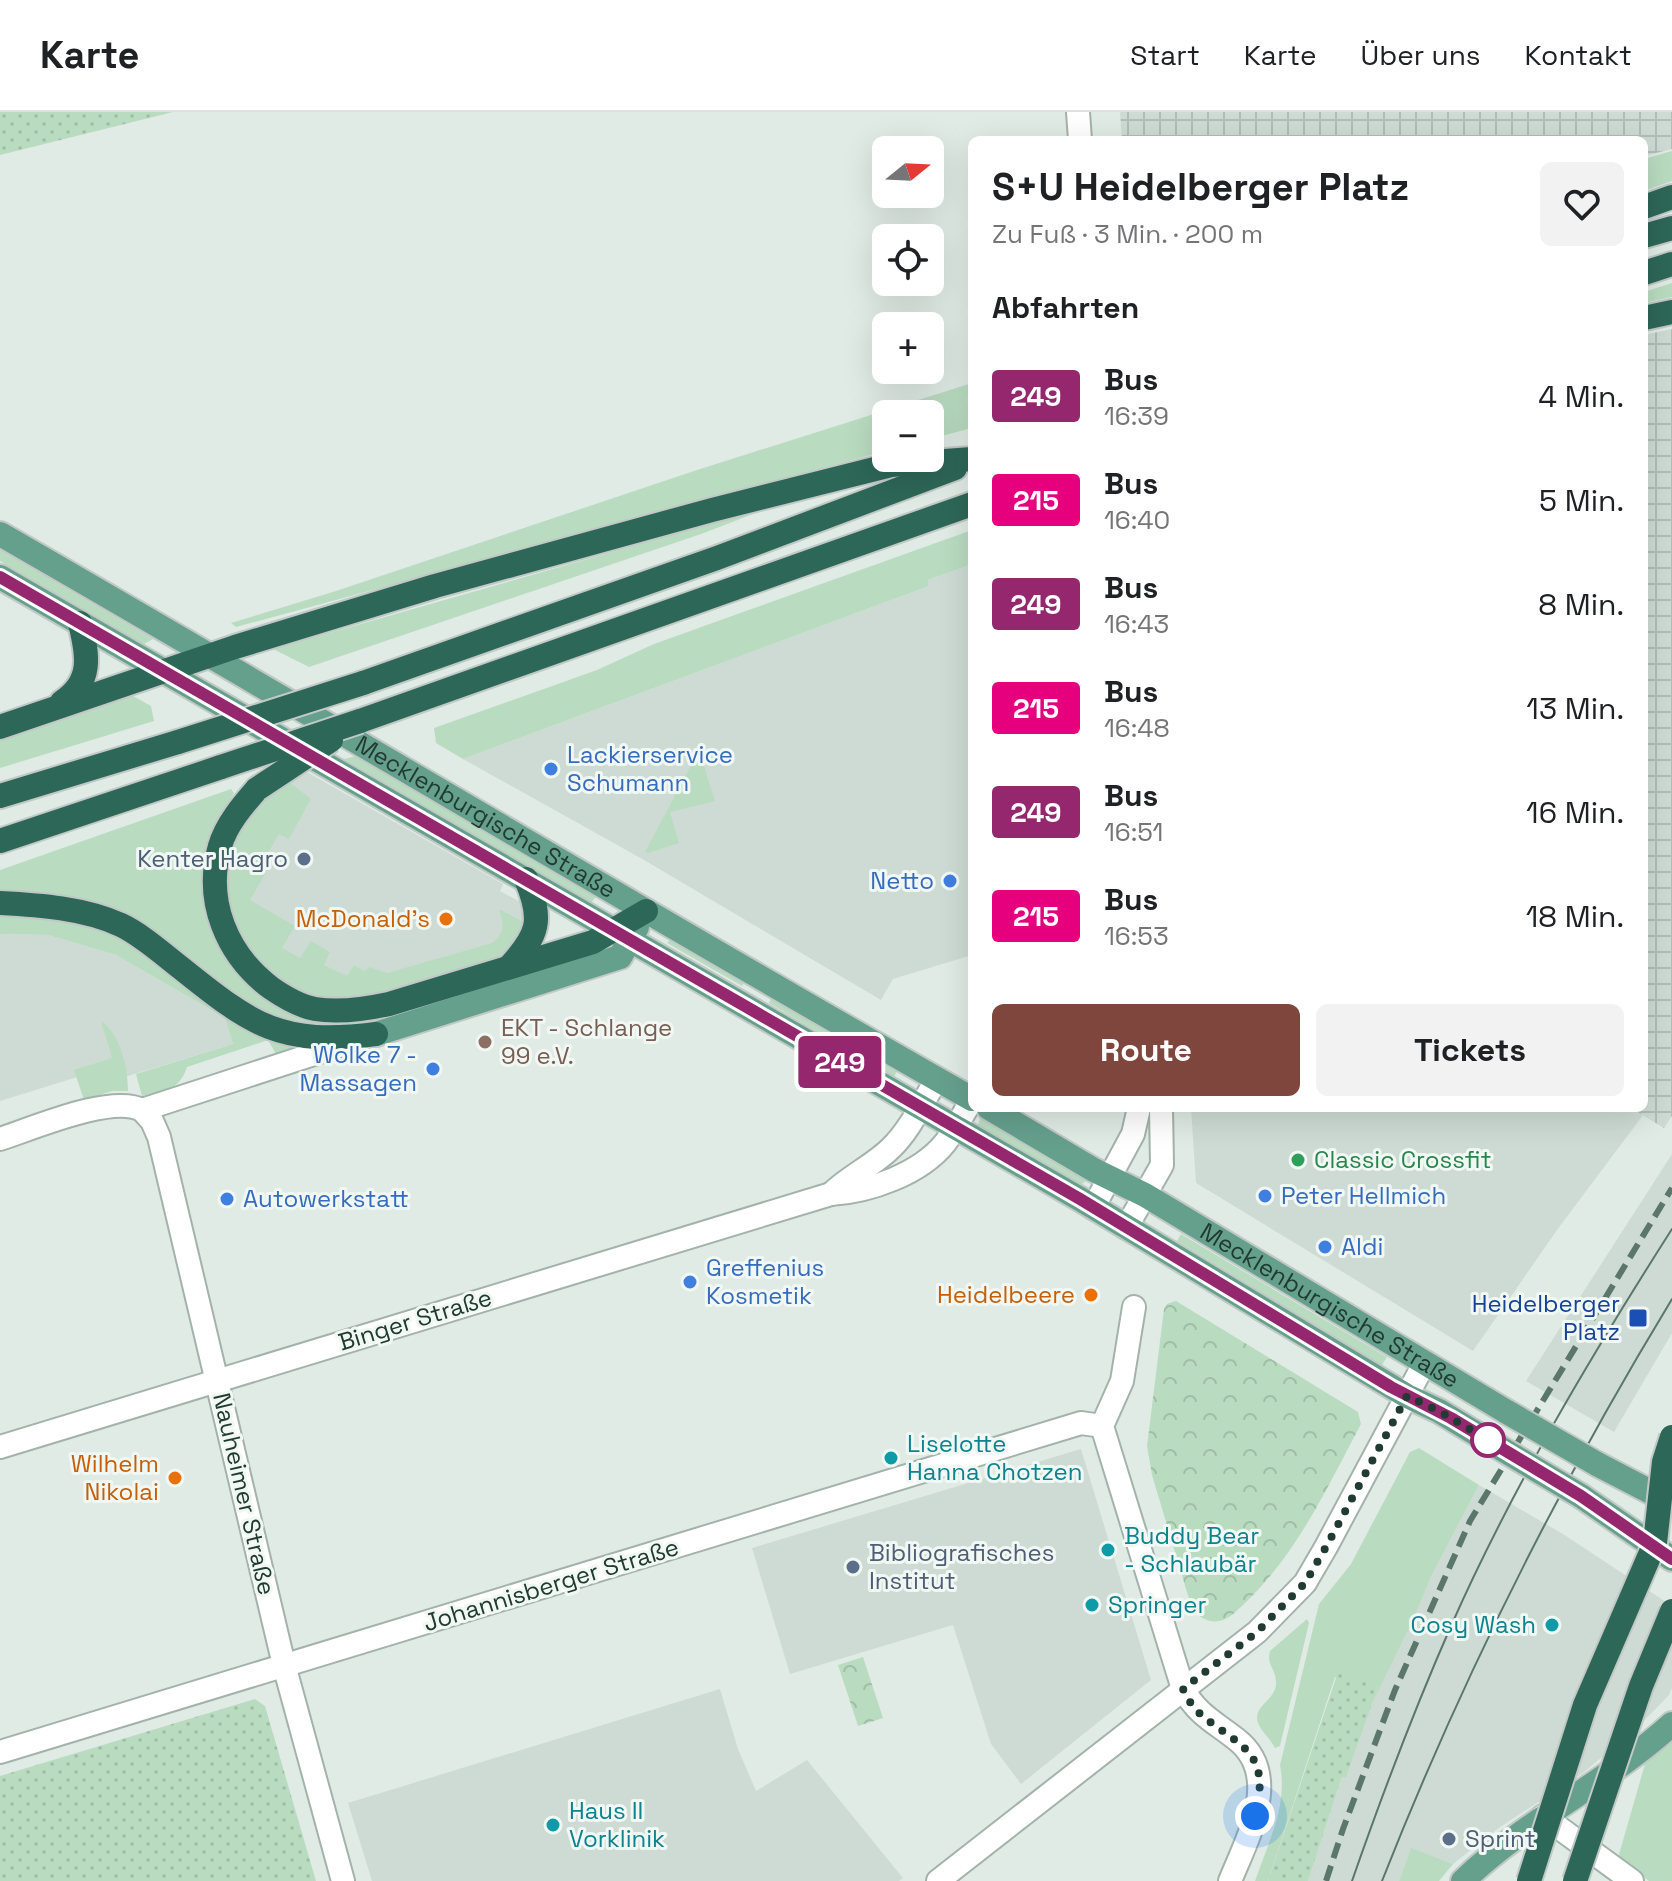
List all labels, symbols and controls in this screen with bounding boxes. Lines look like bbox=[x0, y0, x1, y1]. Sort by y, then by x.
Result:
text: Karte bbox=[40, 31, 139, 79]
text: Start bbox=[1130, 37, 1200, 73]
text: Karte bbox=[1244, 37, 1316, 73]
text: Über uns bbox=[1360, 37, 1481, 73]
text: Kontakt bbox=[1525, 37, 1632, 73]
north arrow bbox=[872, 136, 944, 208]
map controls bbox=[872, 136, 944, 472]
button: heart bbox=[1540, 162, 1624, 246]
text: S+U Heidelberger Platz bbox=[992, 163, 1409, 211]
text: Zu Fuß · 3 Min. · 200 m bbox=[992, 217, 1263, 251]
button: locate bbox=[872, 224, 944, 296]
text: Abfahrten bbox=[992, 288, 1139, 327]
button: + bbox=[872, 312, 944, 384]
text: Bus bbox=[1104, 360, 1158, 399]
text: 4 Min. bbox=[1538, 377, 1624, 416]
text: 249 bbox=[1010, 378, 1062, 414]
text: 16:39 bbox=[1104, 399, 1169, 433]
button: − bbox=[872, 400, 944, 472]
text: Bus bbox=[1104, 464, 1158, 503]
text: 5 Min. bbox=[1539, 481, 1624, 520]
text: 215 bbox=[1013, 482, 1059, 518]
text: 16:40 bbox=[1104, 503, 1170, 537]
text: Bus bbox=[1104, 568, 1158, 607]
text: 8 Min. bbox=[1538, 585, 1624, 624]
text: 249 bbox=[1010, 586, 1062, 622]
text: 16:43 bbox=[1104, 607, 1169, 641]
text: Bus bbox=[1104, 672, 1158, 711]
text: 13 Min. bbox=[1526, 689, 1624, 728]
text: 215 bbox=[1013, 690, 1059, 726]
text: 16:48 bbox=[1104, 711, 1170, 745]
street label: Mecklenburgische Straße bbox=[350, 728, 622, 905]
place label: Lackierservice Schumann bbox=[567, 739, 733, 798]
marker: Lackierservice Schumann bbox=[542, 760, 560, 778]
text: Bus bbox=[1104, 776, 1158, 815]
text: 16 Min. bbox=[1526, 793, 1624, 832]
text: 249 bbox=[1010, 794, 1062, 830]
text: 16:51 bbox=[1104, 815, 1163, 849]
place label: Kenter Hagro bbox=[137, 843, 288, 874]
marker: Kenter Hagro bbox=[295, 850, 313, 868]
place label: Netto bbox=[870, 865, 934, 896]
marker: Netto bbox=[941, 872, 959, 890]
text: Bus bbox=[1104, 880, 1158, 919]
text: 18 Min. bbox=[1526, 897, 1624, 936]
text: 215 bbox=[1013, 898, 1059, 934]
place label: McDonald's bbox=[296, 903, 430, 934]
marker: McDonald's bbox=[437, 910, 455, 928]
text: 16:53 bbox=[1104, 919, 1169, 953]
button: Route bbox=[992, 1004, 1300, 1096]
button: Tickets bbox=[1316, 1004, 1624, 1096]
place label: EKT - Schlange 99 e.V. bbox=[501, 1012, 672, 1071]
marker: EKT - Schlange 99 e.V. bbox=[476, 1033, 494, 1051]
line badge: 249 bbox=[794, 1036, 886, 1088]
place label: Wolke 7 - Massagen bbox=[300, 1039, 417, 1098]
text: 249 bbox=[814, 1044, 866, 1080]
marker: Wolke 7 - Massagen bbox=[424, 1060, 442, 1078]
place label: Classic Crossfit bbox=[1314, 1144, 1492, 1175]
marker: Classic Crossfit bbox=[1289, 1151, 1307, 1169]
place label: Peter Hellmich bbox=[1281, 1180, 1446, 1211]
place label: Autowerkstatt bbox=[243, 1183, 409, 1214]
marker: Peter Hellmich bbox=[1256, 1187, 1274, 1205]
marker: Autowerkstatt bbox=[218, 1190, 236, 1208]
street label: Mecklenburgische Straße bbox=[1195, 1216, 1465, 1395]
place label: Aldi bbox=[1341, 1231, 1383, 1262]
marker: Aldi bbox=[1316, 1238, 1334, 1256]
place label: Greffenius Kosmetik bbox=[706, 1252, 824, 1311]
marker: Greffenius Kosmetik bbox=[681, 1273, 699, 1291]
place label: Heidelbeere bbox=[937, 1279, 1075, 1310]
street label: Binger Straße bbox=[334, 1281, 495, 1358]
marker: Heidelbeere bbox=[1082, 1286, 1100, 1304]
place label: Heidelberger Platz bbox=[1472, 1288, 1620, 1347]
marker: Heidelberger Platz bbox=[1627, 1307, 1649, 1329]
street label: Nauheimer Straße bbox=[206, 1390, 283, 1598]
unlabelled marker bbox=[1471, 1423, 1505, 1457]
place label: Liselotte Hanna Chotzen bbox=[907, 1428, 1082, 1487]
place label: Wilhelm Nikolai bbox=[71, 1448, 159, 1507]
marker: Liselotte Hanna Chotzen bbox=[882, 1449, 900, 1467]
marker: Wilhelm Nikolai bbox=[166, 1469, 184, 1487]
place label: Buddy Bear - Schlaubär bbox=[1124, 1520, 1259, 1579]
street label: Johannisberger Straße bbox=[419, 1531, 682, 1638]
place label: Bibliografisches Institut bbox=[869, 1537, 1054, 1596]
marker: Buddy Bear - Schlaubär bbox=[1099, 1541, 1117, 1559]
marker: Bibliografisches Institut bbox=[844, 1558, 862, 1576]
place label: Springer bbox=[1108, 1589, 1206, 1620]
marker: Springer bbox=[1083, 1596, 1101, 1614]
place label: Cosy Wash bbox=[1411, 1609, 1536, 1640]
marker: Cosy Wash bbox=[1543, 1616, 1561, 1634]
place label: Haus II Vorklinik bbox=[569, 1795, 665, 1854]
your location bbox=[1235, 1796, 1275, 1836]
marker: Haus II Vorklinik bbox=[544, 1816, 562, 1834]
place label: Sprint bbox=[1465, 1823, 1536, 1854]
marker: Sprint bbox=[1440, 1830, 1458, 1848]

